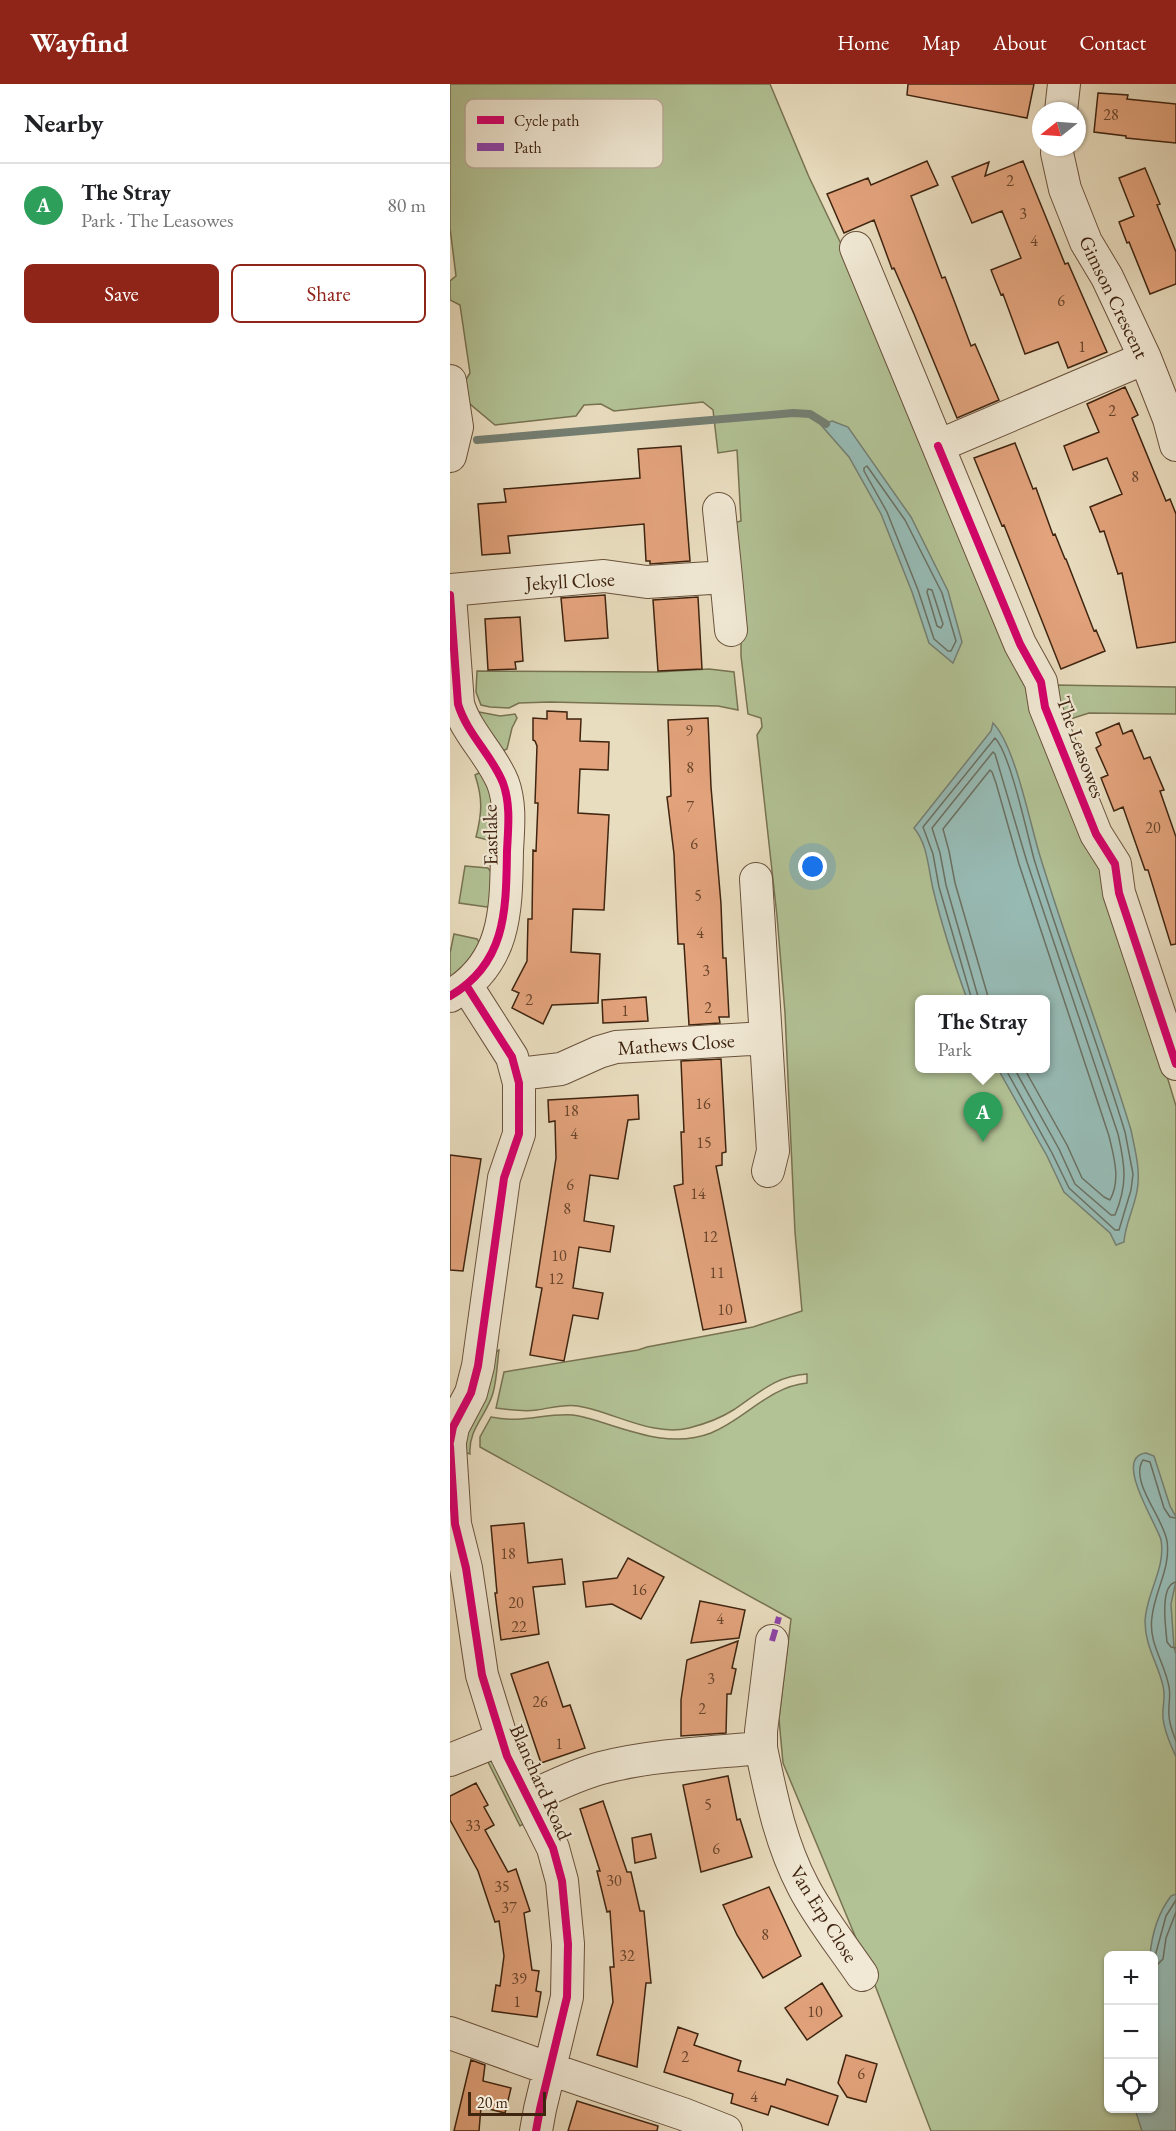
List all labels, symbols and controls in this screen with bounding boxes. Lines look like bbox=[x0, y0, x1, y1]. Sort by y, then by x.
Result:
text: Wayfind bbox=[30, 24, 128, 60]
text: Home bbox=[837, 29, 889, 56]
text: Map bbox=[922, 29, 960, 56]
text: About bbox=[993, 29, 1046, 56]
text: Contact bbox=[1079, 29, 1146, 56]
legend bbox=[465, 99, 663, 168]
north arrow bbox=[1032, 102, 1086, 156]
house number: 28 bbox=[1103, 104, 1119, 125]
text: Nearby bbox=[24, 106, 104, 140]
text: Cycle path bbox=[514, 110, 579, 131]
text: Path bbox=[514, 137, 542, 158]
house number: 2 bbox=[1006, 170, 1014, 191]
text: The Stray bbox=[81, 178, 171, 207]
text: A bbox=[36, 192, 51, 218]
text: 80 m bbox=[387, 192, 426, 218]
house number: 3 bbox=[1019, 203, 1027, 224]
text: Park · The Leasowes bbox=[81, 207, 234, 233]
house number: 4 bbox=[1030, 230, 1038, 251]
street label: Gimson Crescent bbox=[1073, 231, 1155, 363]
button: Save bbox=[24, 264, 219, 323]
button: Share bbox=[231, 264, 426, 323]
house number: 6 bbox=[1057, 290, 1065, 311]
house number: 1 bbox=[1078, 336, 1086, 357]
house number: 2 bbox=[1108, 400, 1116, 421]
house number: 8 bbox=[1131, 466, 1139, 487]
street label: Jekyll Close bbox=[523, 566, 616, 596]
street label: The Leasowes bbox=[1051, 693, 1111, 801]
house number: 9 bbox=[685, 720, 693, 741]
house number: 8 bbox=[686, 757, 694, 778]
house number: 7 bbox=[686, 796, 694, 817]
street label: Eastlake bbox=[476, 804, 504, 866]
house number: 20 bbox=[1145, 817, 1161, 838]
house number: 6 bbox=[690, 833, 698, 854]
your location bbox=[798, 852, 827, 881]
house number: 5 bbox=[694, 885, 702, 906]
house number: 4 bbox=[696, 922, 704, 943]
house number: 3 bbox=[702, 960, 710, 981]
house number: 2 bbox=[525, 989, 533, 1010]
popup bbox=[915, 995, 1050, 1073]
house number: 2 bbox=[704, 997, 712, 1018]
house number: 1 bbox=[621, 1000, 629, 1021]
text: The Stray bbox=[938, 1007, 1027, 1036]
street label: Mathews Close bbox=[617, 1027, 736, 1061]
text: Park bbox=[938, 1036, 972, 1062]
pin: A bbox=[964, 1092, 1002, 1142]
house number: 16 bbox=[695, 1093, 711, 1114]
house number: 18 bbox=[563, 1100, 579, 1121]
house number: 4 bbox=[570, 1123, 578, 1144]
house number: 15 bbox=[696, 1132, 712, 1153]
house number: 6 bbox=[566, 1174, 574, 1195]
house number: 14 bbox=[690, 1183, 706, 1204]
house number: 8 bbox=[563, 1198, 571, 1219]
house number: 12 bbox=[702, 1226, 718, 1247]
house number: 10 bbox=[551, 1245, 567, 1266]
house number: 11 bbox=[709, 1262, 725, 1283]
house number: 12 bbox=[548, 1268, 564, 1289]
house number: 10 bbox=[717, 1299, 733, 1320]
house number: 18 bbox=[500, 1543, 516, 1564]
house number: 16 bbox=[631, 1579, 647, 1600]
house number: 20 bbox=[508, 1592, 524, 1613]
house number: 4 bbox=[716, 1608, 724, 1629]
house number: 22 bbox=[511, 1616, 527, 1637]
house number: 3 bbox=[707, 1668, 715, 1689]
house number: 26 bbox=[532, 1691, 548, 1712]
house number: 2 bbox=[698, 1698, 706, 1719]
street label: Blanchard Road bbox=[504, 1720, 578, 1845]
house number: 1 bbox=[555, 1733, 563, 1754]
house number: 5 bbox=[704, 1794, 712, 1815]
house number: 33 bbox=[465, 1815, 481, 1836]
house number: 6 bbox=[712, 1838, 720, 1859]
street label: Van Erp Close bbox=[784, 1861, 864, 1967]
house number: 30 bbox=[606, 1870, 622, 1891]
house number: 35 bbox=[494, 1876, 510, 1897]
house number: 37 bbox=[501, 1897, 517, 1918]
house number: 8 bbox=[761, 1924, 769, 1945]
house number: 32 bbox=[619, 1945, 635, 1966]
map controls bbox=[1104, 1951, 1158, 2113]
button: + bbox=[1104, 1951, 1158, 2005]
house number: 39 bbox=[511, 1968, 527, 1989]
house number: 1 bbox=[513, 1991, 521, 2012]
house number: 10 bbox=[807, 2001, 823, 2022]
button: − bbox=[1104, 2005, 1158, 2059]
house number: 2 bbox=[681, 2046, 689, 2067]
button: locate bbox=[1104, 2059, 1158, 2113]
house number: 6 bbox=[857, 2063, 865, 2084]
house number: 4 bbox=[750, 2086, 758, 2107]
scale bar bbox=[468, 2089, 546, 2116]
text: 20 m bbox=[477, 2092, 508, 2113]

